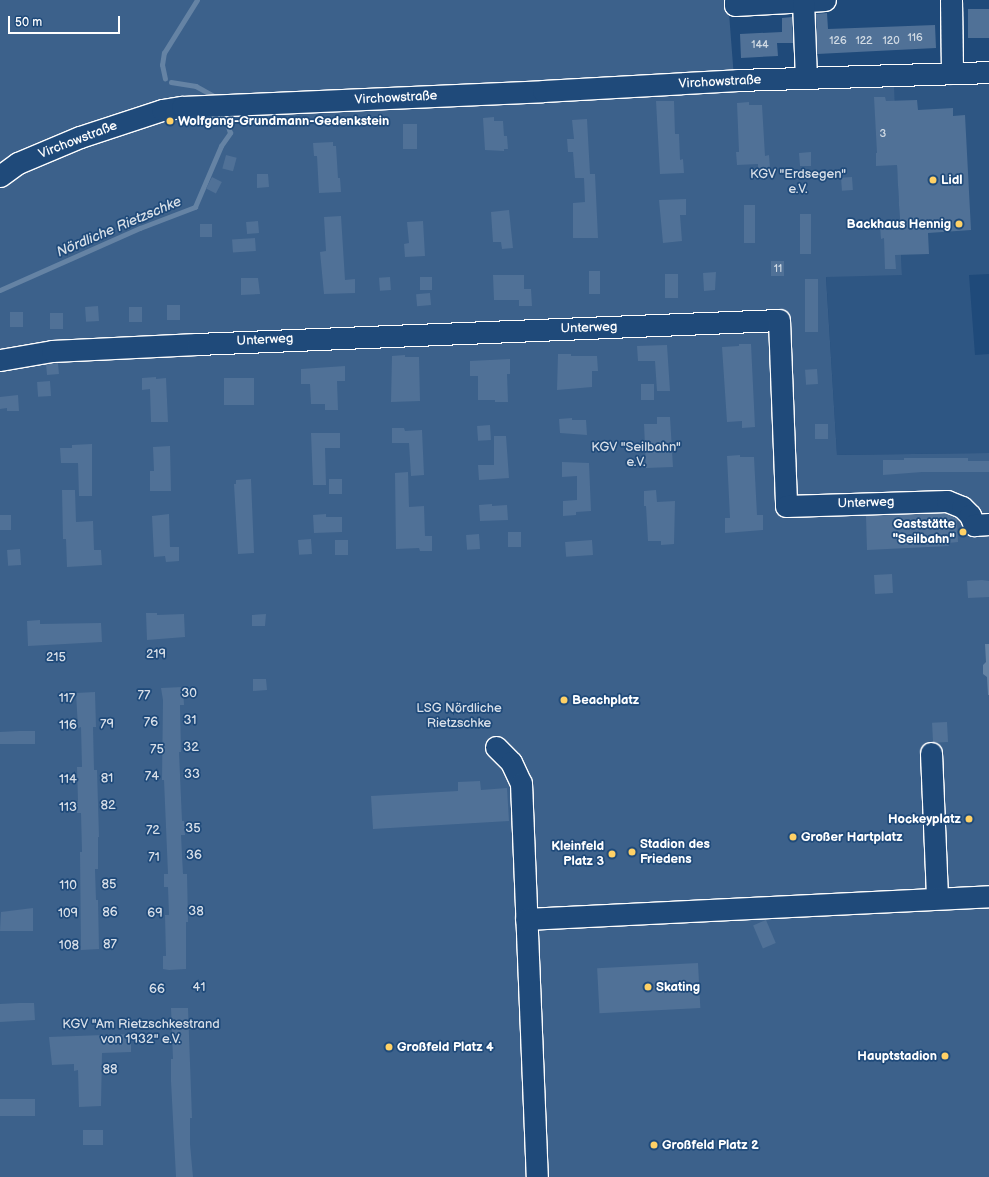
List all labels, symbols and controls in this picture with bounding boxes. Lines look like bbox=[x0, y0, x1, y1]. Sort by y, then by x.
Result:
scale bar bbox=[10, 8, 122, 34]
text: 50 m bbox=[15, 15, 42, 30]
house number: 116 bbox=[907, 31, 923, 45]
house number: 126 bbox=[829, 34, 847, 48]
house number: 122 bbox=[855, 34, 873, 48]
house number: 120 bbox=[882, 34, 900, 48]
house number: 144 bbox=[751, 38, 769, 52]
street label: Virchowstraße bbox=[678, 72, 762, 92]
street label: Virchowstraße bbox=[354, 88, 438, 108]
place label: Wolfgang-Grundmann-Gedenkstein bbox=[178, 113, 389, 129]
marker: Wolfgang-Grundmann-Gedenkstein bbox=[165, 116, 175, 126]
street label: Virchowstraße bbox=[37, 118, 119, 162]
house number: 3 bbox=[880, 127, 886, 141]
park label: KGV "Erdsegen" e.V. bbox=[750, 167, 846, 198]
place label: Lidl bbox=[941, 172, 963, 188]
marker: Lidl bbox=[928, 175, 938, 185]
water label: Nördliche Rietzschke bbox=[54, 193, 184, 261]
place label: Backhaus Hennig bbox=[847, 216, 951, 232]
marker: Backhaus Hennig bbox=[954, 219, 964, 229]
house number: 11 bbox=[774, 262, 782, 276]
street label: Unterweg bbox=[560, 319, 618, 337]
street label: Unterweg bbox=[236, 331, 294, 349]
park label: KGV "Seilbahn" e.V. bbox=[591, 440, 681, 471]
street label: Unterweg bbox=[837, 494, 895, 512]
place label: Gaststätte "Seilbahn" bbox=[892, 517, 955, 548]
marker: Gaststätte "Seilbahn" bbox=[958, 527, 968, 537]
park label: 219 bbox=[146, 646, 166, 662]
park label: 215 bbox=[46, 649, 66, 665]
park label: 30 bbox=[181, 685, 197, 701]
park label: 77 bbox=[138, 687, 150, 703]
park label: 117 bbox=[59, 690, 75, 706]
place label: Beachplatz bbox=[572, 692, 639, 708]
marker: Beachplatz bbox=[559, 695, 569, 705]
park label: LSG Nördliche Rietzschke bbox=[416, 701, 502, 732]
park label: 31 bbox=[183, 712, 197, 728]
park label: 76 bbox=[144, 714, 158, 730]
park label: 79 bbox=[100, 716, 114, 732]
park label: 116 bbox=[59, 717, 77, 733]
park label: 32 bbox=[183, 739, 199, 755]
park label: 75 bbox=[150, 741, 164, 757]
park label: 33 bbox=[184, 766, 200, 782]
park label: 74 bbox=[145, 768, 159, 784]
park label: 81 bbox=[101, 770, 113, 786]
park label: 114 bbox=[59, 771, 77, 787]
park label: 82 bbox=[100, 797, 116, 813]
park label: 113 bbox=[59, 799, 77, 815]
place label: Hockeyplatz bbox=[888, 811, 961, 827]
marker: Hockeyplatz bbox=[964, 814, 974, 824]
park label: 35 bbox=[185, 820, 201, 836]
park label: 72 bbox=[146, 822, 160, 838]
place label: Großer Hartplatz bbox=[801, 829, 903, 845]
marker: Großer Hartplatz bbox=[788, 832, 798, 842]
place label: Stadion des Friedens bbox=[640, 837, 710, 868]
place label: Kleinfeld Platz 3 bbox=[551, 839, 604, 870]
park label: 36 bbox=[186, 847, 202, 863]
marker: Stadion des Friedens bbox=[627, 847, 637, 857]
park label: 71 bbox=[148, 849, 160, 865]
marker: Kleinfeld Platz 3 bbox=[607, 849, 617, 859]
park label: 85 bbox=[101, 876, 117, 892]
park label: 110 bbox=[59, 877, 77, 893]
park label: 38 bbox=[188, 903, 204, 919]
park label: 86 bbox=[102, 904, 118, 920]
park label: 109 bbox=[58, 905, 78, 921]
park label: 69 bbox=[147, 905, 163, 921]
park label: 87 bbox=[103, 936, 117, 952]
park label: 108 bbox=[59, 937, 79, 953]
park label: 41 bbox=[193, 979, 205, 995]
place label: Skating bbox=[656, 979, 700, 995]
park label: 66 bbox=[149, 981, 165, 997]
marker: Skating bbox=[643, 982, 653, 992]
park label: KGV "Am Rietzschkestrand von 1932" e.V. bbox=[62, 1017, 220, 1048]
place label: Großfeld Platz 4 bbox=[397, 1039, 494, 1055]
marker: Großfeld Platz 4 bbox=[384, 1042, 394, 1052]
place label: Hauptstadion bbox=[857, 1048, 937, 1064]
marker: Hauptstadion bbox=[940, 1051, 950, 1061]
park label: 88 bbox=[102, 1061, 118, 1077]
place label: Großfeld Platz 2 bbox=[662, 1137, 759, 1153]
marker: Großfeld Platz 2 bbox=[649, 1140, 659, 1150]

